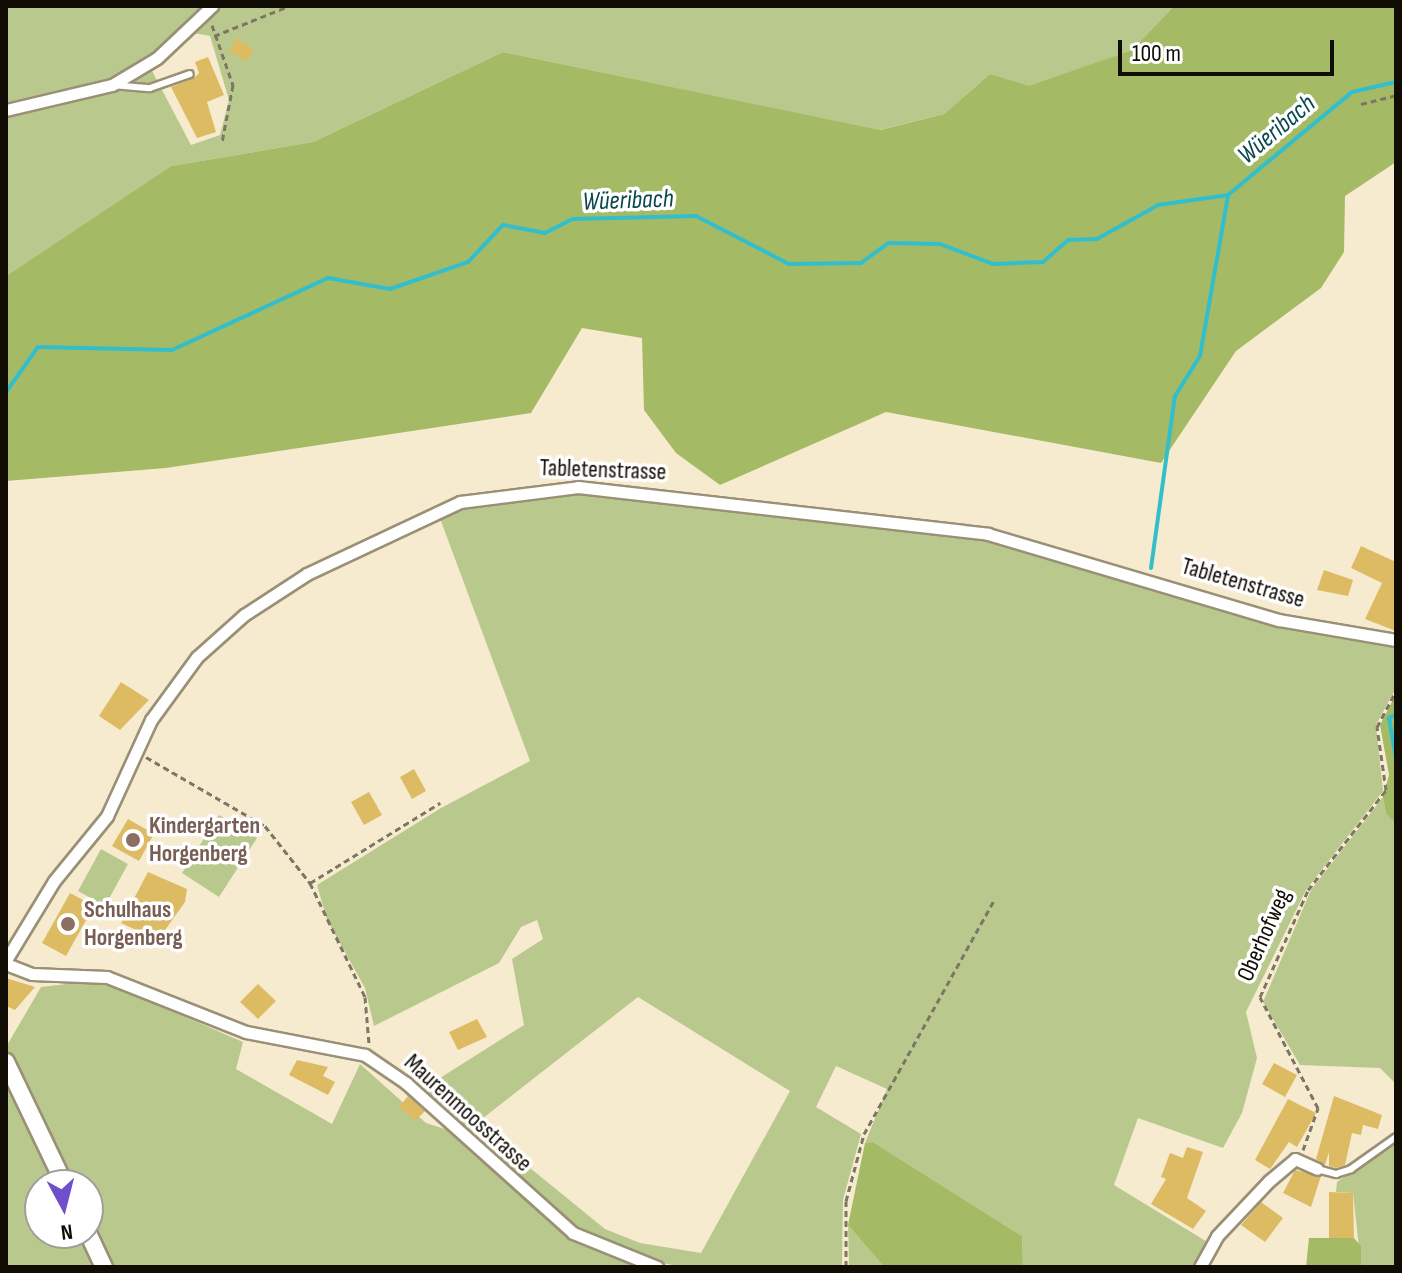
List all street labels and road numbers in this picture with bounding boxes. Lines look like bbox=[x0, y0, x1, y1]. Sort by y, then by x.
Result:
street label: Tabletenstrasse bbox=[539, 453, 667, 487]
street label: Tabletenstrasse bbox=[1178, 552, 1308, 614]
street label: Oberhofweg bbox=[1231, 884, 1297, 986]
street label: Maurenmoosstrasse bbox=[398, 1048, 538, 1178]

